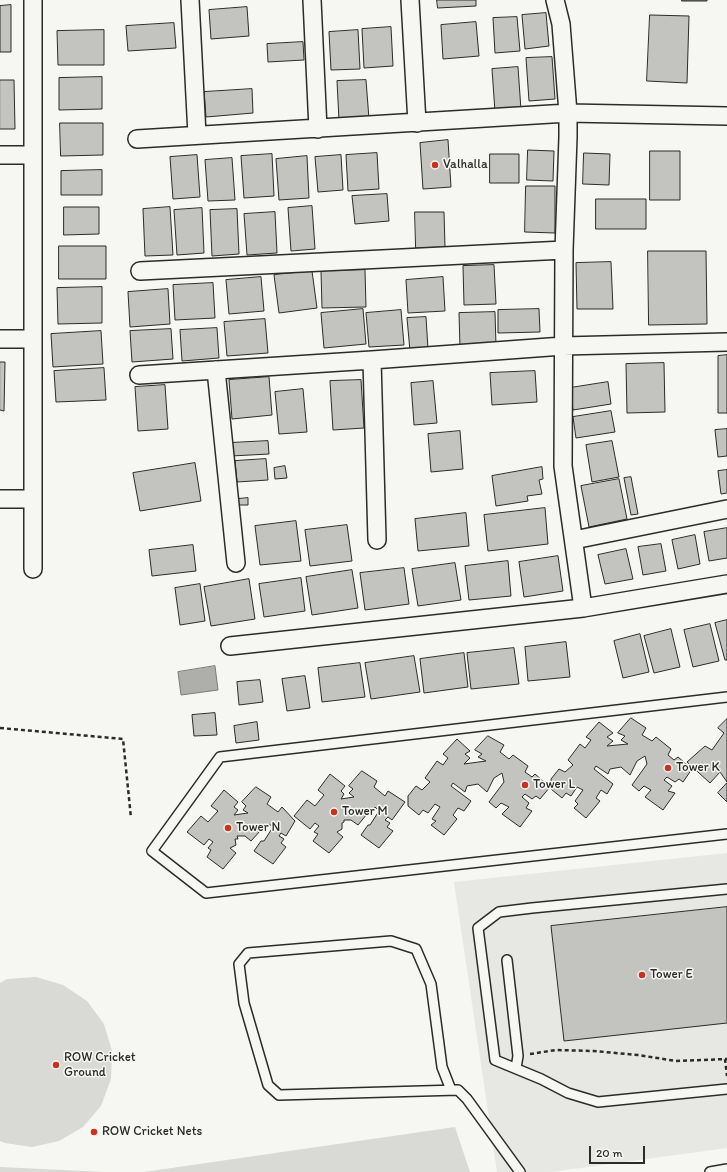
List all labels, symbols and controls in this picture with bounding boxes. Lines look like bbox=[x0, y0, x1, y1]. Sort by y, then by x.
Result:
place label: Valhalla bbox=[443, 157, 488, 173]
marker: Valhalla bbox=[430, 160, 440, 170]
place label: Tower K bbox=[676, 760, 720, 776]
marker: Tower K bbox=[663, 763, 673, 773]
place label: Tower L bbox=[533, 777, 575, 793]
marker: Tower L bbox=[520, 780, 530, 790]
place label: Tower M bbox=[342, 804, 388, 820]
marker: Tower M bbox=[329, 807, 339, 817]
place label: Tower N bbox=[236, 820, 280, 836]
marker: Tower N bbox=[223, 823, 233, 833]
place label: Tower E bbox=[650, 967, 693, 983]
marker: Tower E bbox=[637, 970, 647, 980]
place label: ROW Cricket Ground bbox=[64, 1050, 136, 1081]
marker: ROW Cricket Ground bbox=[51, 1060, 61, 1070]
place label: ROW Cricket Nets bbox=[102, 1124, 202, 1140]
marker: ROW Cricket Nets bbox=[89, 1127, 99, 1137]
scale bar bbox=[591, 1138, 647, 1164]
text: 20 m bbox=[596, 1146, 623, 1160]

